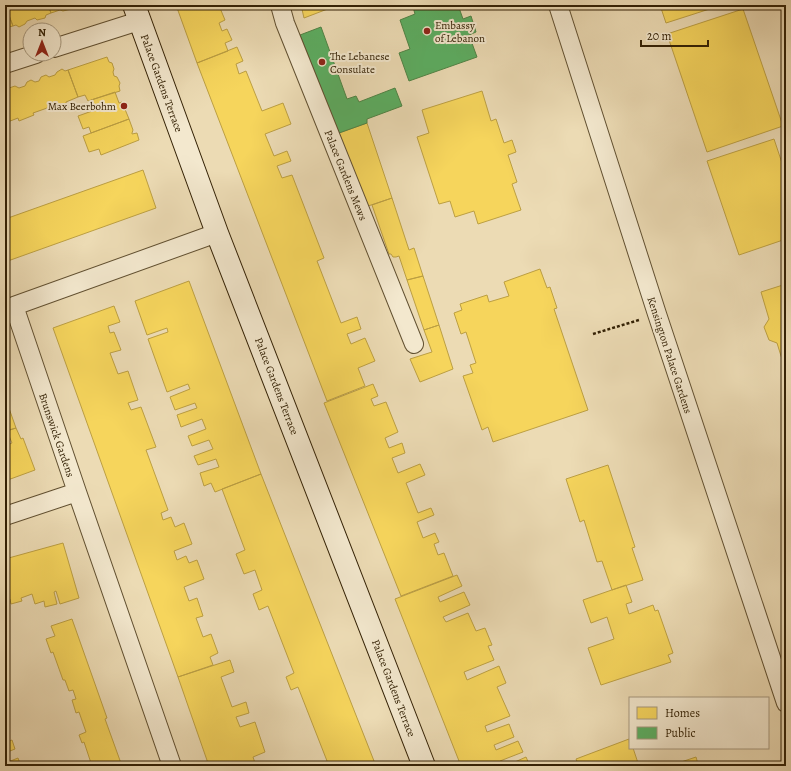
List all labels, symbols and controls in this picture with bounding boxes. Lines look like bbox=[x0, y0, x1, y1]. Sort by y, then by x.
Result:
place label: Embassy of Lebanon bbox=[435, 18, 485, 46]
north arrow bbox=[22, 22, 62, 62]
scale bar bbox=[641, 22, 708, 48]
text: N bbox=[38, 25, 46, 40]
marker: Embassy of Lebanon bbox=[422, 26, 432, 36]
text: 20 m bbox=[647, 28, 671, 44]
street label: Palace Gardens Terrace bbox=[137, 32, 186, 134]
place label: The Lebanese Consulate bbox=[330, 49, 390, 77]
marker: The Lebanese Consulate bbox=[317, 57, 327, 67]
place label: Max Beerbohm bbox=[48, 99, 116, 114]
marker: Max Beerbohm bbox=[119, 101, 129, 111]
street label: Palace Gardens Mews bbox=[321, 128, 371, 223]
street label: Kensington Palace Gardens bbox=[644, 295, 696, 416]
street label: Palace Gardens Terrace bbox=[251, 335, 302, 437]
street label: Brunswick Gardens bbox=[35, 391, 78, 479]
street label: Palace Gardens Terrace bbox=[368, 637, 419, 739]
legend bbox=[629, 697, 769, 749]
text: Homes bbox=[665, 705, 700, 721]
text: Public bbox=[665, 725, 696, 741]

